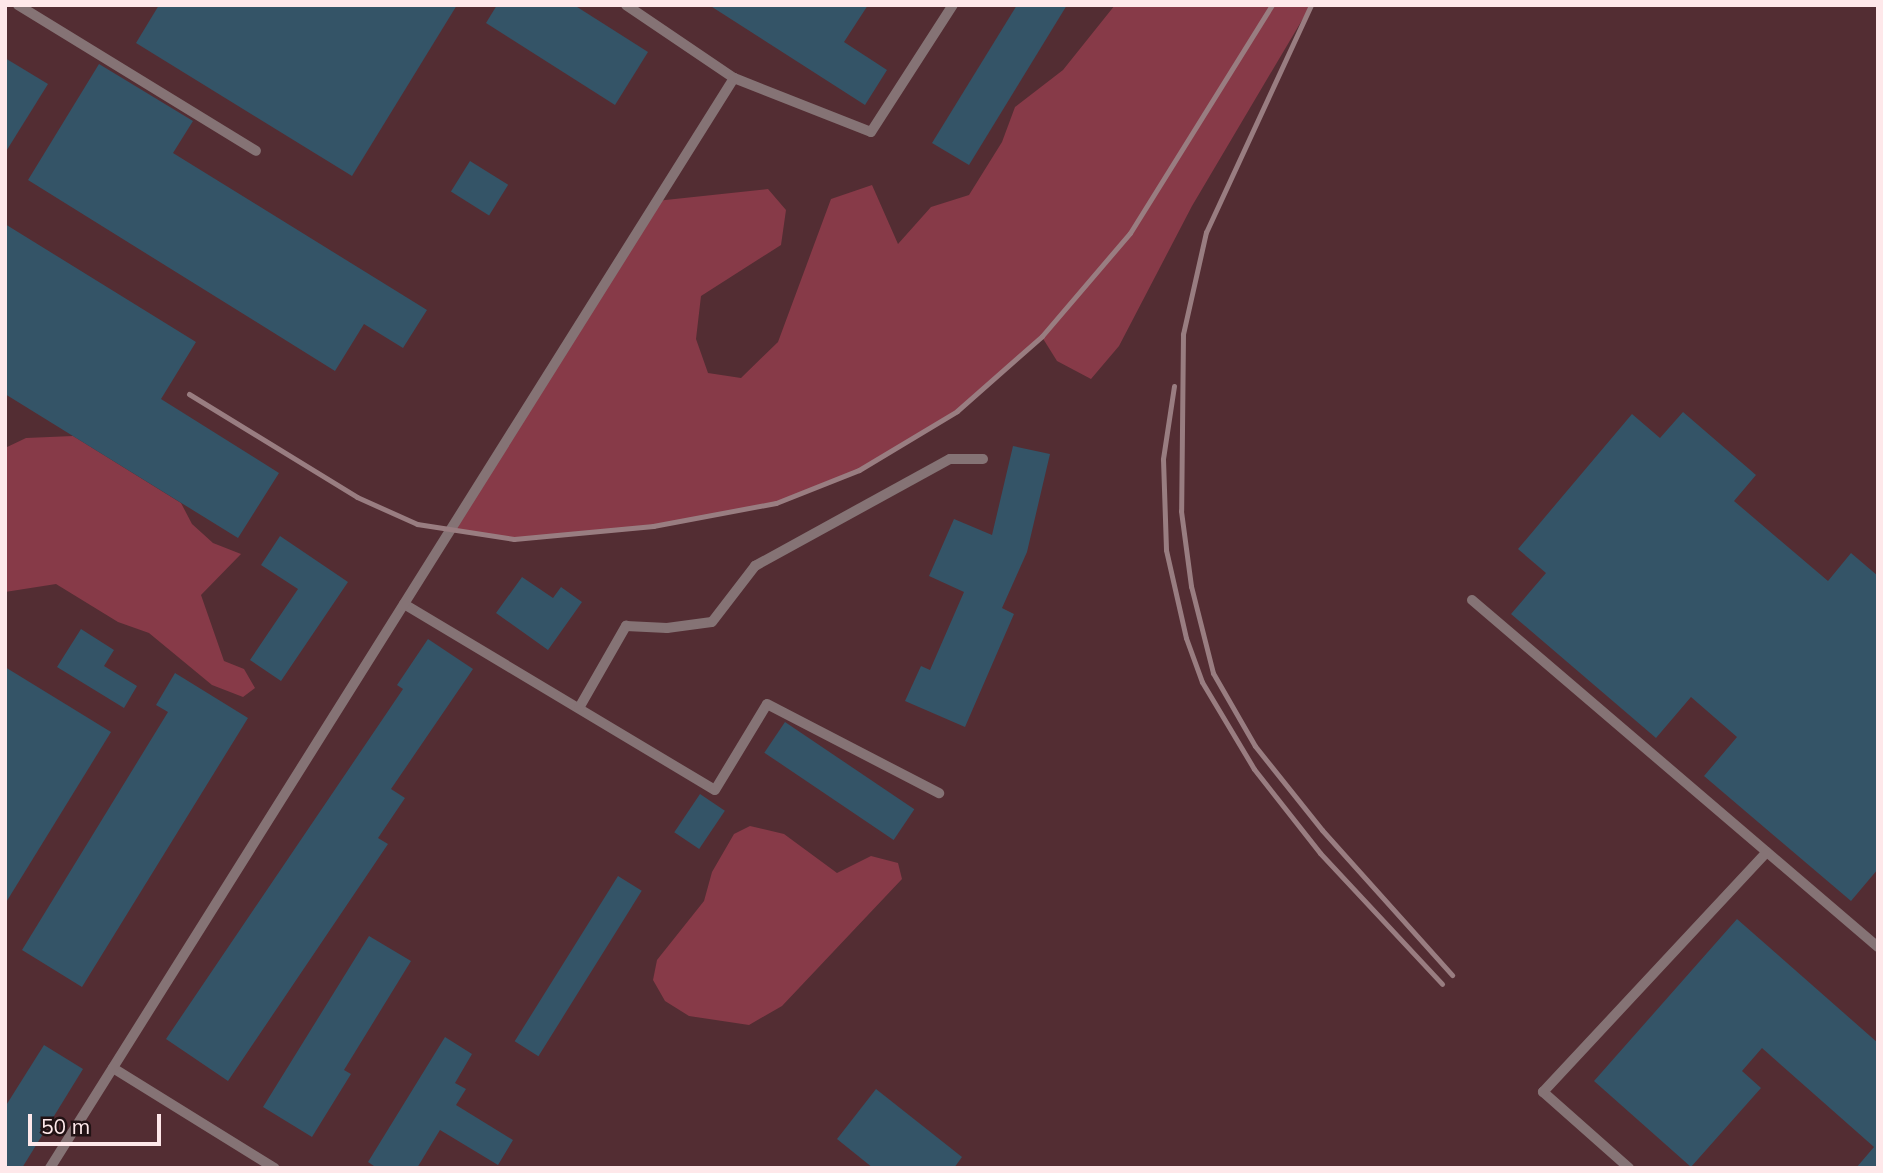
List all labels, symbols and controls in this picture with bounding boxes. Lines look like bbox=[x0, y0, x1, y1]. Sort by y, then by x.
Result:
scale bar bbox=[32, 1100, 164, 1144]
text: 50 m bbox=[41, 1113, 90, 1139]

